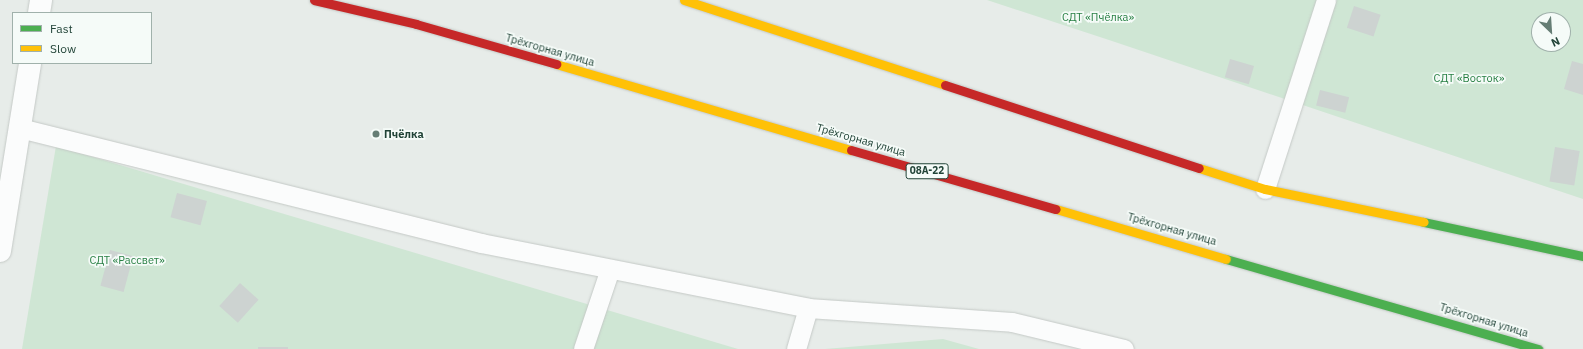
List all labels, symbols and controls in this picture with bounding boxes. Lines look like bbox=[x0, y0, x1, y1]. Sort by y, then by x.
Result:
park label: СДТ «Пчёлка» bbox=[1062, 10, 1134, 24]
legend bbox=[12, 12, 152, 64]
north arrow bbox=[1531, 12, 1571, 52]
text: Fast bbox=[50, 21, 73, 36]
street label: Трёхгорная улица bbox=[504, 31, 596, 69]
text: N bbox=[1549, 34, 1562, 50]
text: Slow bbox=[50, 41, 76, 56]
park label: СДТ «Восток» bbox=[1434, 71, 1504, 85]
street label: Трёхгорная улица bbox=[815, 121, 907, 159]
place label: Пчёлка bbox=[384, 127, 424, 141]
marker: Пчёлка bbox=[371, 129, 381, 139]
road number: 08А-22 bbox=[905, 163, 949, 179]
street label: Трёхгорная улица bbox=[1126, 210, 1218, 248]
park label: СДТ «Рассвет» bbox=[89, 253, 165, 267]
street label: Трёхгорная улица bbox=[1438, 300, 1530, 340]

